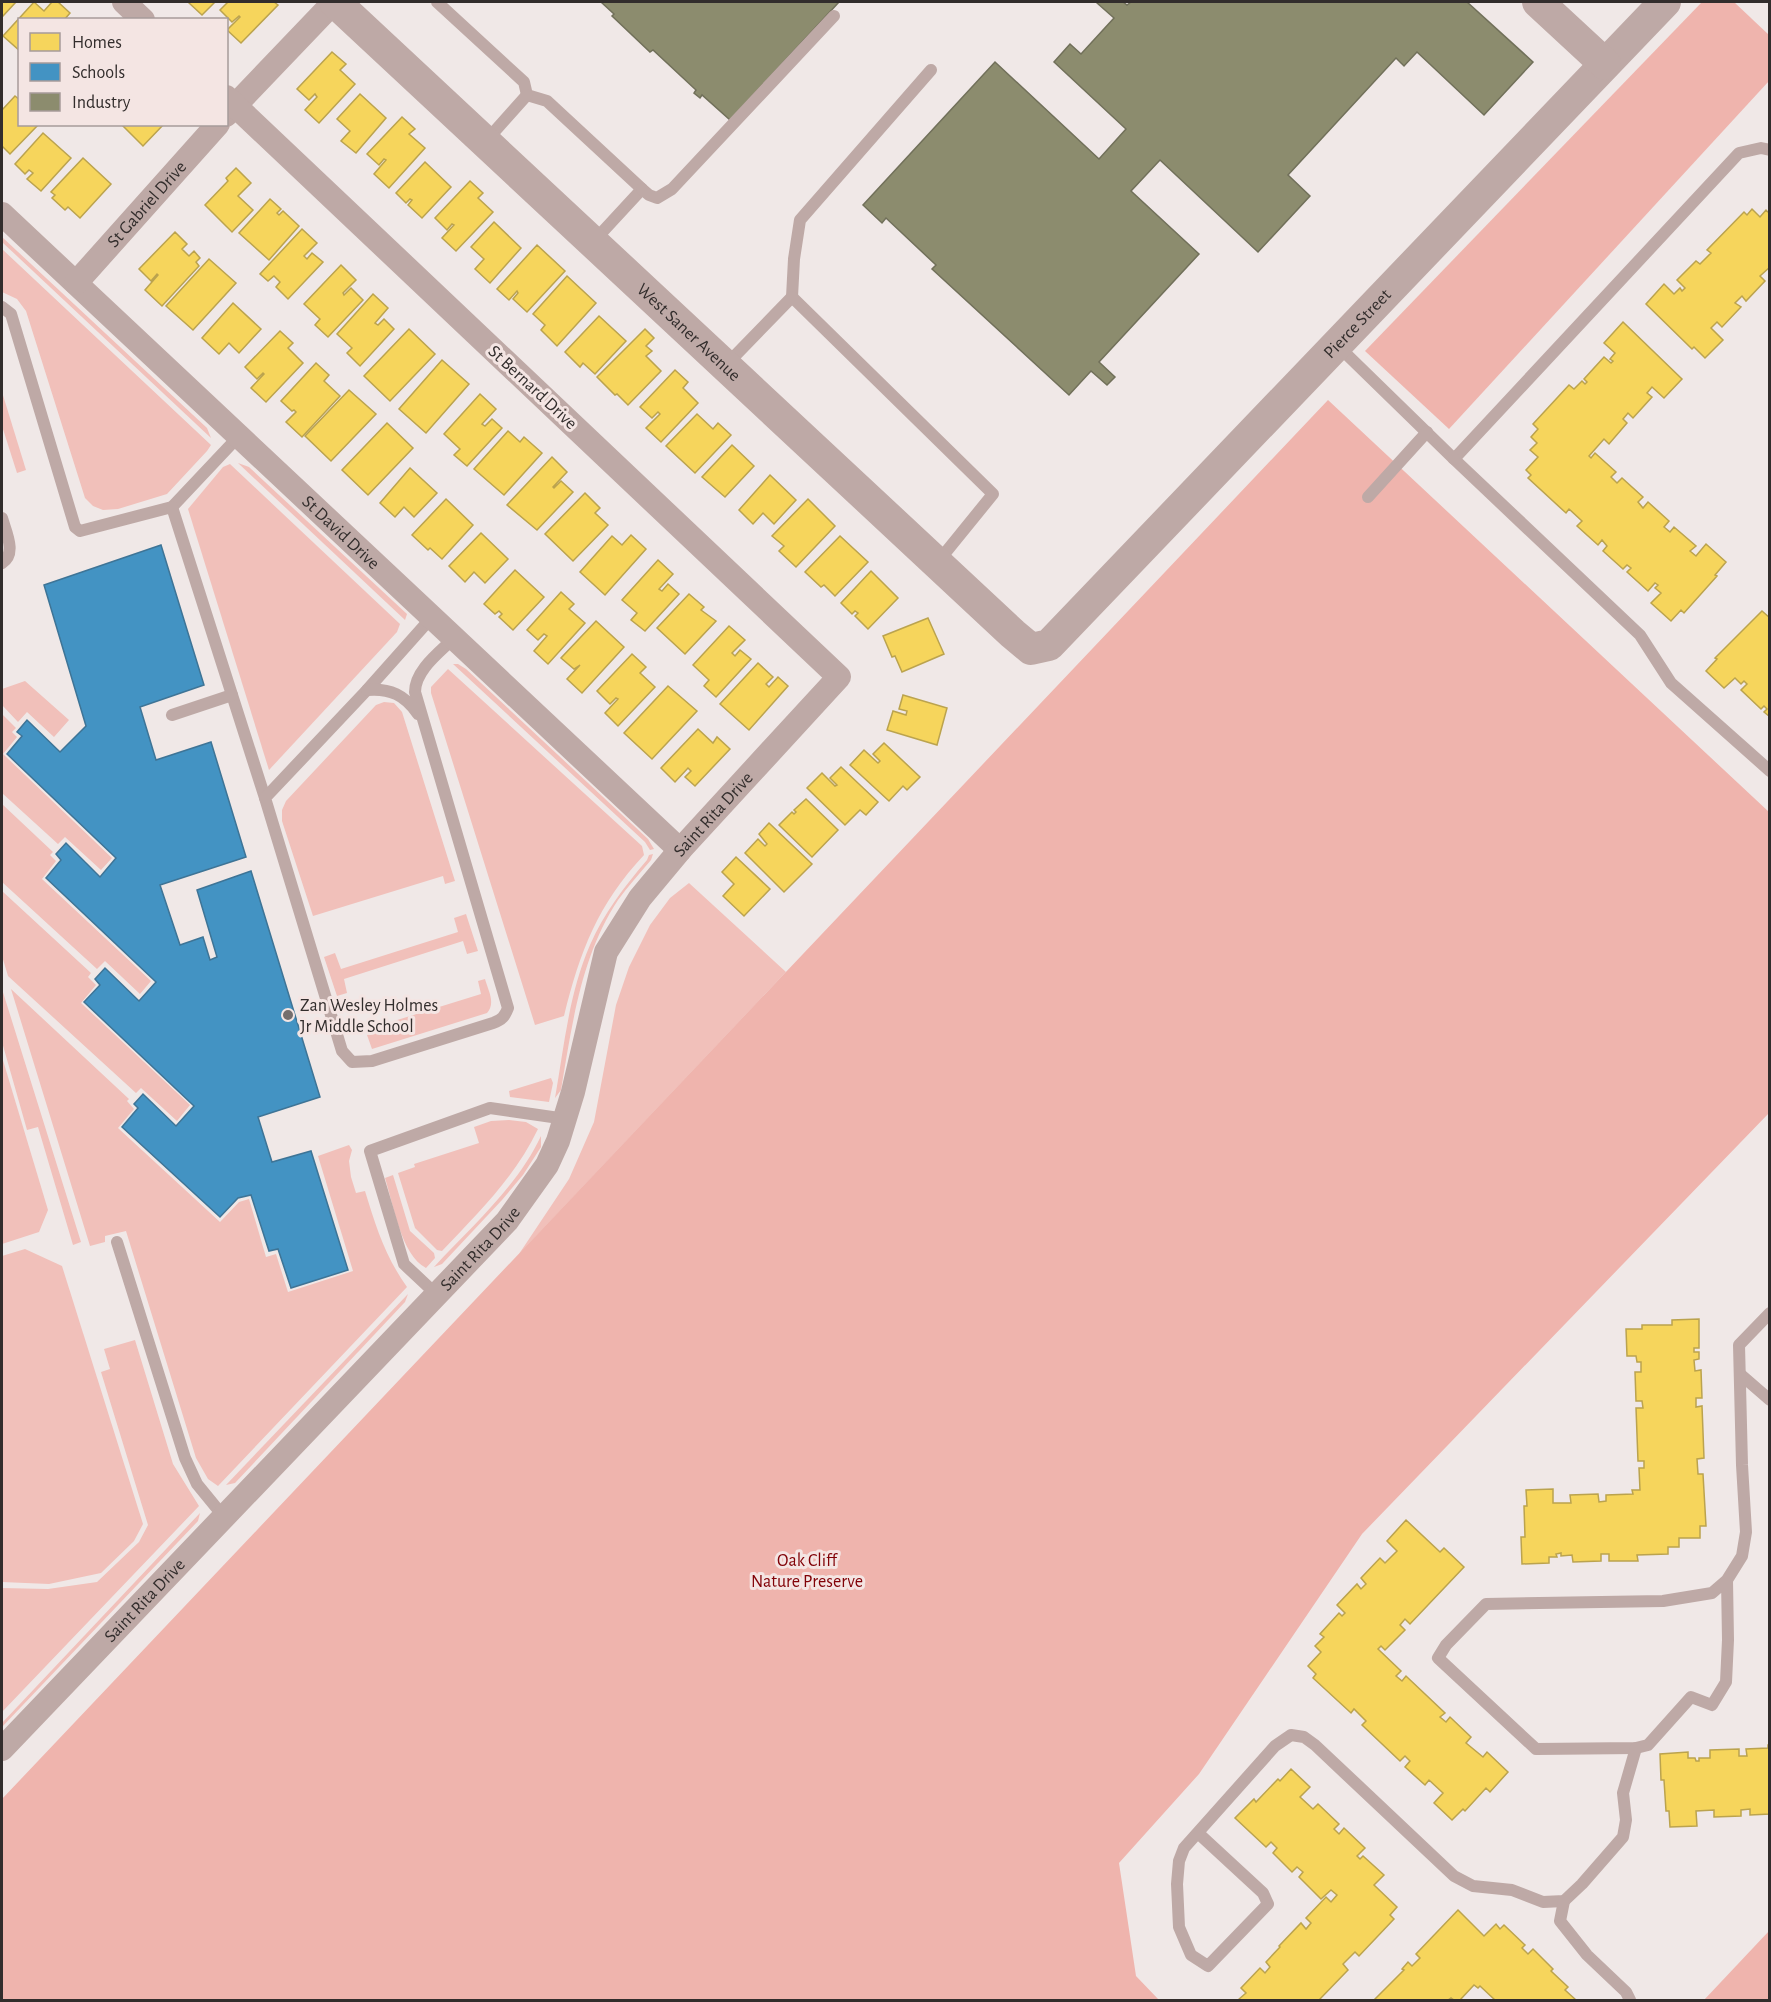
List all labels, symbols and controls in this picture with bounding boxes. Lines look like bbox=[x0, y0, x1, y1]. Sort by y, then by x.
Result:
legend bbox=[18, 18, 228, 126]
text: Homes bbox=[72, 34, 122, 52]
text: Schools bbox=[72, 64, 125, 82]
text: Industry bbox=[72, 94, 131, 112]
street label: St Gabriel Drive bbox=[104, 158, 190, 251]
street label: West Saner Avenue bbox=[633, 280, 744, 385]
street label: Pierce Street bbox=[1321, 286, 1395, 362]
street label: St Bernard Drive bbox=[485, 342, 580, 433]
street label: St David Drive bbox=[298, 493, 383, 573]
street label: Saint Rita Drive bbox=[671, 769, 757, 860]
place label: Zan Wesley Holmes Jr Middle School bbox=[300, 997, 438, 1036]
marker: Zan Wesley Holmes Jr Middle School bbox=[281, 1008, 295, 1022]
street label: Saint Rita Drive bbox=[437, 1204, 524, 1295]
park label: Oak Cliff Nature Preserve bbox=[751, 1552, 863, 1591]
street label: Saint Rita Drive bbox=[101, 1556, 189, 1646]

